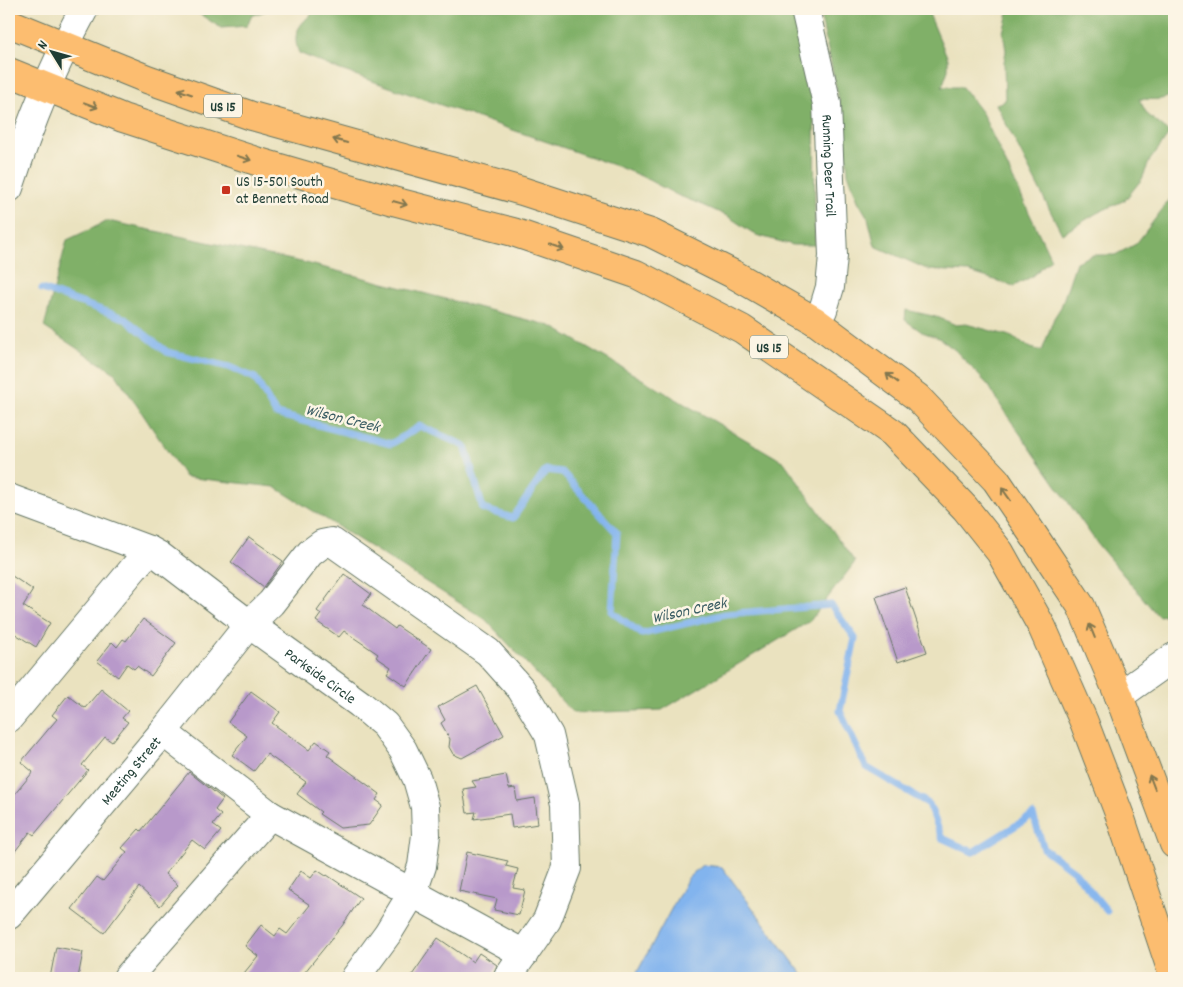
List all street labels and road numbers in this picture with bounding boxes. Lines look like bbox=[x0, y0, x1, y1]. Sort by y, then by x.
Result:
road number: US 15 bbox=[204, 94, 242, 118]
street label: Running Deer Trail bbox=[814, 114, 840, 217]
road number: US 15 bbox=[750, 336, 788, 358]
street label: Parkside Circle bbox=[279, 644, 360, 711]
street label: Meeting Street bbox=[97, 732, 168, 811]

